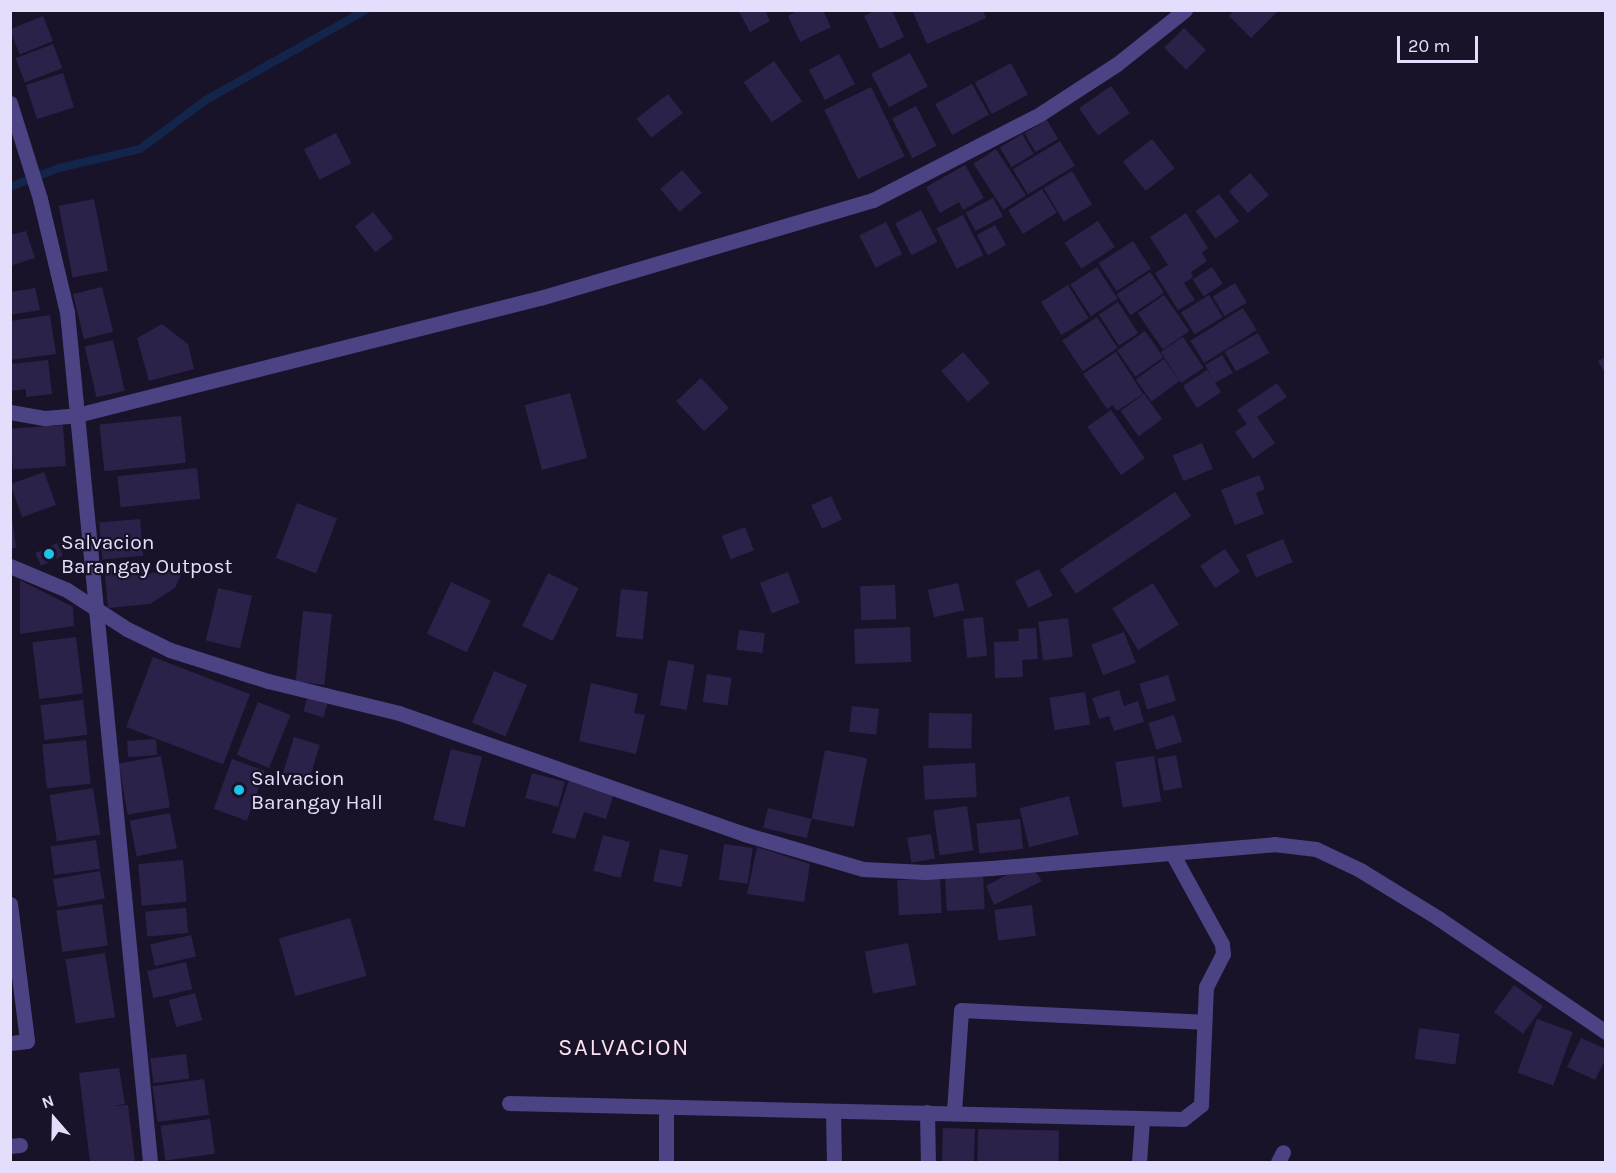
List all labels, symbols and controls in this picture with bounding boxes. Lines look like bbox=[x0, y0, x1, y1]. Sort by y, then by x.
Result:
scale bar bbox=[1400, 24, 1481, 62]
text: 20 m bbox=[1408, 35, 1450, 57]
place label: Salvacion Barangay Outpost bbox=[61, 529, 232, 579]
marker: Salvacion Barangay Outpost bbox=[42, 547, 56, 561]
place label: Salvacion Barangay Hall bbox=[251, 765, 383, 815]
marker: Salvacion Barangay Hall bbox=[232, 783, 246, 797]
district label: SALVACION bbox=[558, 1034, 690, 1062]
north arrow bbox=[24, 1089, 84, 1149]
text: N bbox=[39, 1091, 56, 1113]

